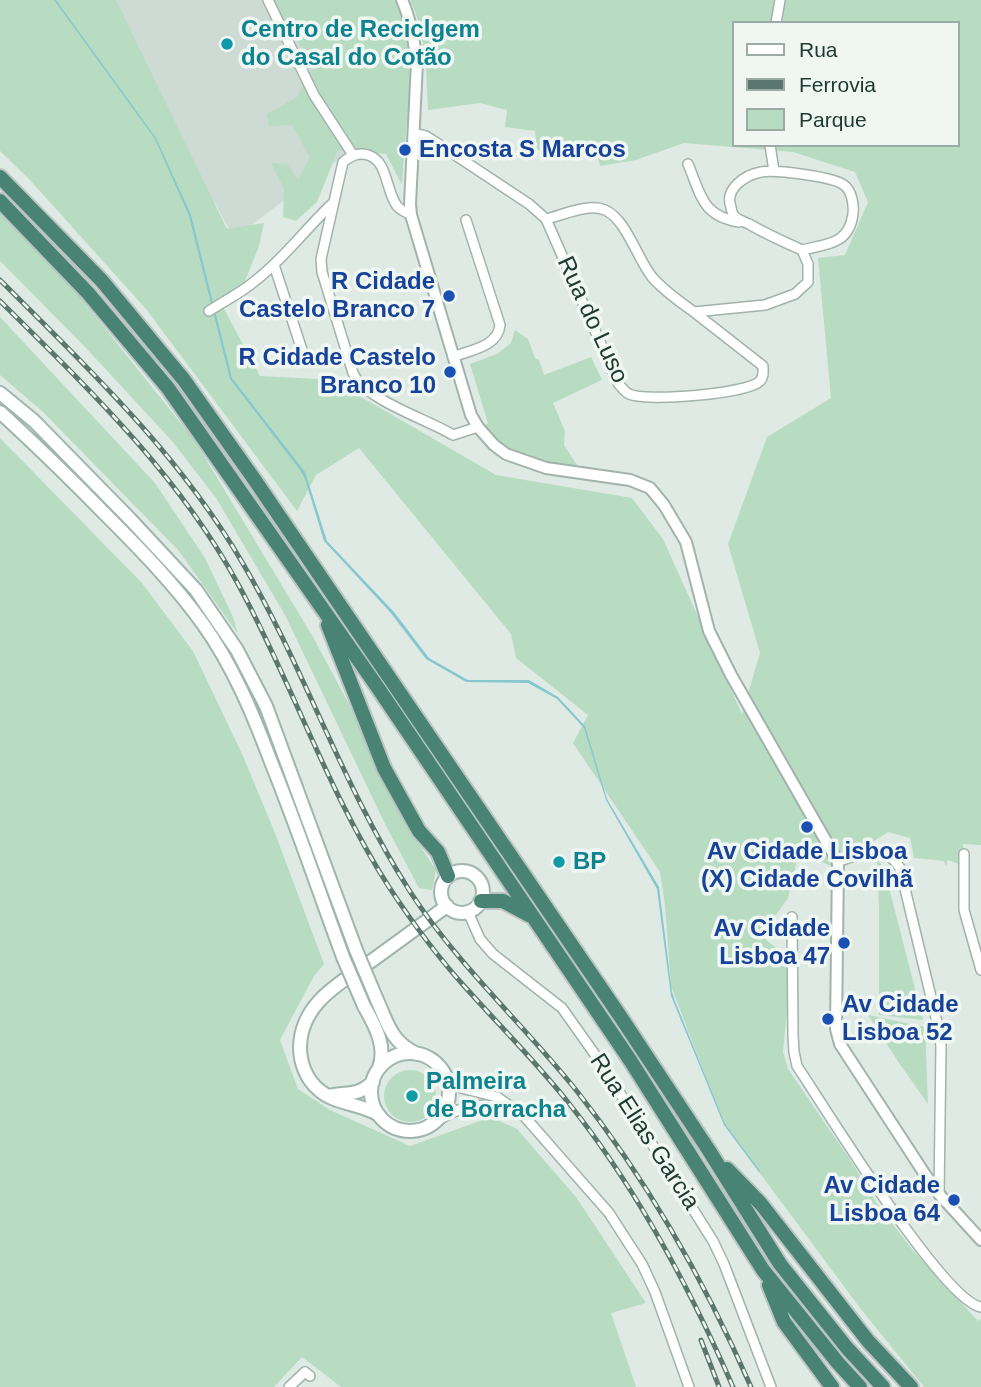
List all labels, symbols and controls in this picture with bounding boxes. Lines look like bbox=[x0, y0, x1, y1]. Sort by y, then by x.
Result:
place label: Centro de Reciclgem do Casal do Cotão bbox=[241, 16, 480, 72]
legend bbox=[732, 21, 960, 147]
marker: Centro de Reciclgem do Casal do Cotão bbox=[219, 36, 235, 52]
text: Rua bbox=[799, 38, 838, 61]
text: Ferrovia bbox=[799, 73, 876, 96]
text: Parque bbox=[799, 108, 867, 131]
place label: Encosta S Marcos bbox=[419, 136, 626, 164]
marker: Encosta S Marcos bbox=[397, 142, 413, 158]
street label: Rua do Luso bbox=[550, 252, 634, 388]
place label: R Cidade Castelo Branco 7 bbox=[239, 268, 435, 324]
marker: R Cidade Castelo Branco 7 bbox=[441, 288, 457, 304]
place label: R Cidade Castelo Branco 10 bbox=[239, 344, 436, 400]
marker: R Cidade Castelo Branco 10 bbox=[442, 364, 458, 380]
marker: Av Cidade Lisboa (X) Cidade Covilhã bbox=[799, 819, 815, 835]
place label: Av Cidade Lisboa (X) Cidade Covilhã bbox=[701, 838, 913, 894]
place label: BP bbox=[573, 848, 606, 876]
marker: BP bbox=[551, 854, 567, 870]
place label: Av Cidade Lisboa 47 bbox=[714, 915, 830, 971]
marker: Av Cidade Lisboa 47 bbox=[836, 935, 852, 951]
place label: Av Cidade Lisboa 52 bbox=[842, 991, 958, 1047]
marker: Av Cidade Lisboa 52 bbox=[820, 1011, 836, 1027]
street label: Rua Elias Garcia bbox=[583, 1049, 705, 1215]
place label: Palmeira de Borracha bbox=[426, 1068, 566, 1124]
marker: Palmeira de Borracha bbox=[404, 1088, 420, 1104]
place label: Av Cidade Lisboa 64 bbox=[824, 1172, 940, 1228]
marker: Av Cidade Lisboa 64 bbox=[946, 1192, 962, 1208]

